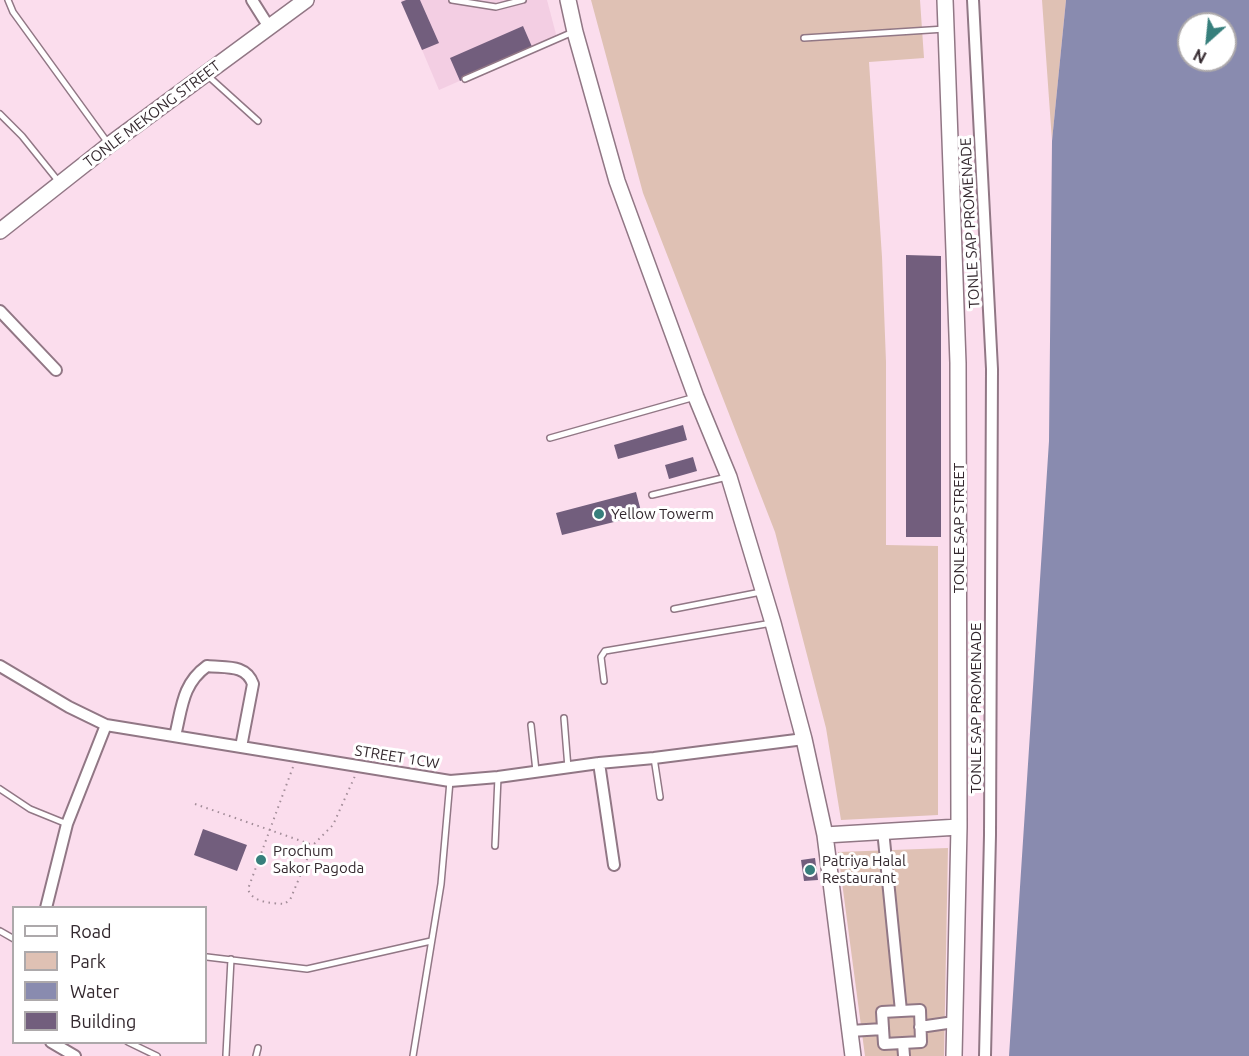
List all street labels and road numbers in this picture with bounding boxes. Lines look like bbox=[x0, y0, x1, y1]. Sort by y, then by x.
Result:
street label: TONLE MEKONG STREET bbox=[80, 57, 224, 171]
street label: TONLE SAP PROMENADE bbox=[957, 137, 983, 309]
street label: TONLE SAP STREET bbox=[950, 463, 968, 593]
street label: TONLE SAP PROMENADE bbox=[967, 623, 985, 793]
street label: STREET 1CW bbox=[353, 741, 441, 773]

